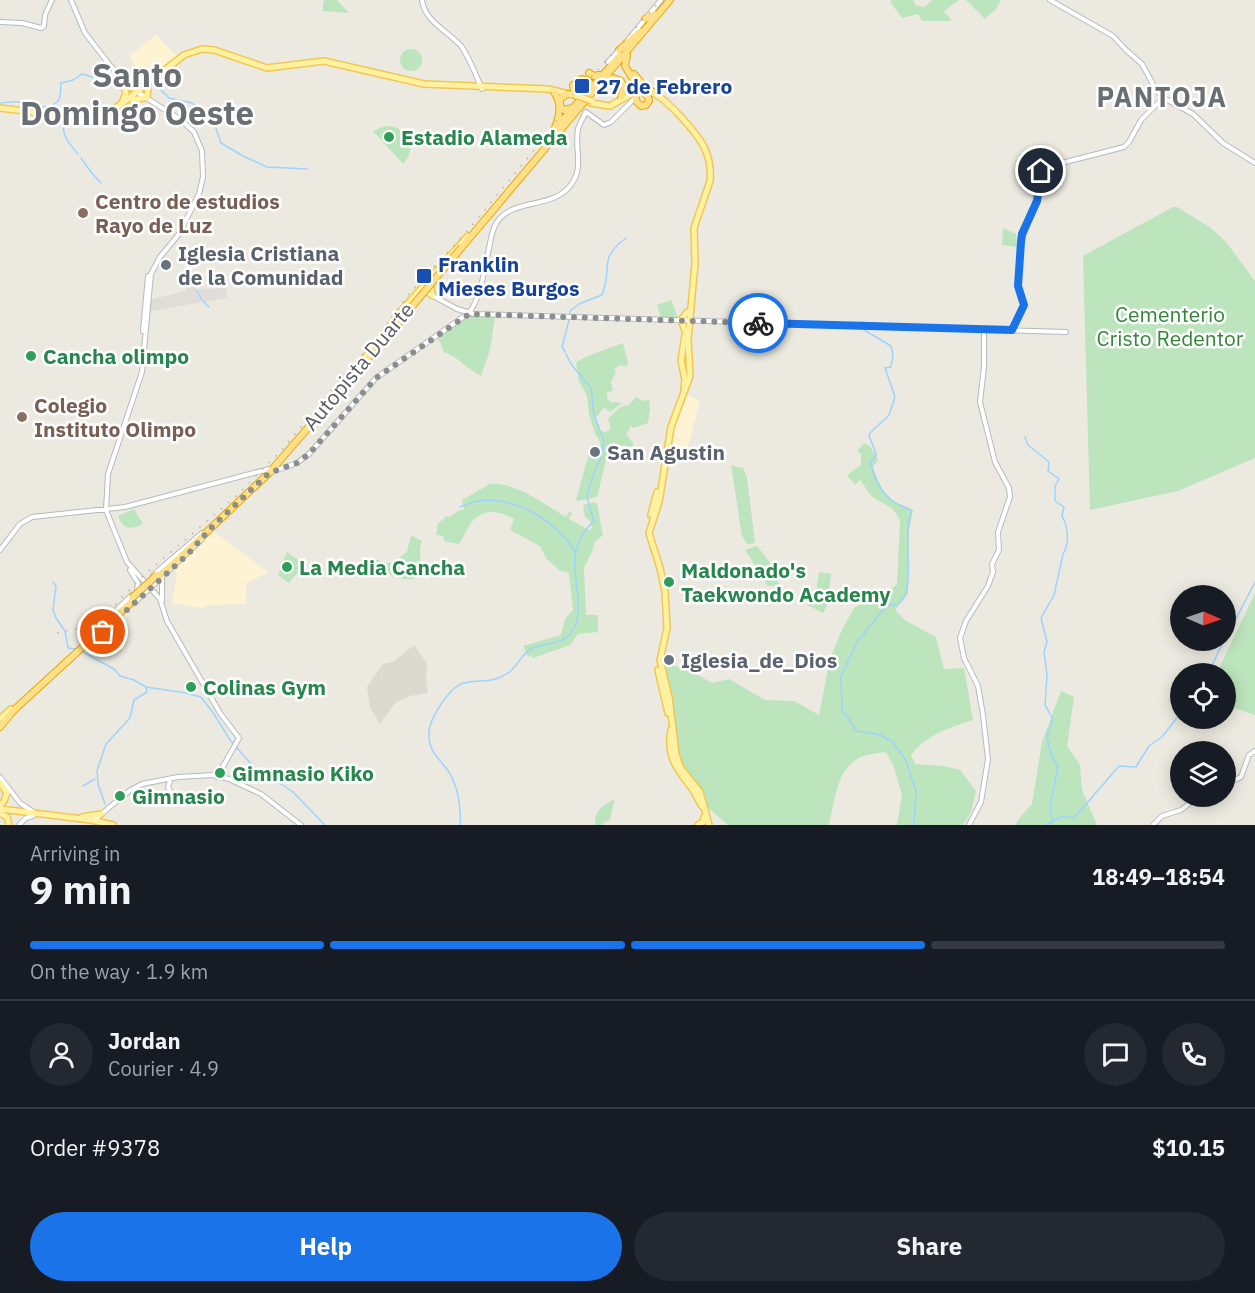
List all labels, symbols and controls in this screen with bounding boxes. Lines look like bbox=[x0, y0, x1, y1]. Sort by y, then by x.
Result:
district label: Santo Domingo Oeste bbox=[20, 53, 254, 134]
place label: 27 de Febrero bbox=[596, 72, 732, 100]
marker: 27 de Febrero bbox=[573, 77, 591, 95]
district label: PANTOJA bbox=[1097, 79, 1227, 114]
place label: Estadio Alameda bbox=[401, 123, 568, 151]
marker: Estadio Alameda bbox=[382, 130, 396, 144]
pin bbox=[1015, 145, 1066, 196]
icon: home bbox=[1024, 154, 1057, 187]
place label: Centro de estudios Rayo de Luz bbox=[95, 187, 280, 239]
marker: Centro de estudios Rayo de Luz bbox=[76, 206, 90, 220]
place label: Iglesia Cristiana de la Comunidad bbox=[178, 239, 344, 291]
place label: Franklin Mieses Burgos bbox=[438, 250, 580, 302]
marker: Iglesia Cristiana de la Comunidad bbox=[159, 258, 173, 272]
marker: Franklin Mieses Burgos bbox=[415, 267, 433, 285]
courier bbox=[728, 293, 788, 353]
street label: Autopista Duarte bbox=[296, 296, 420, 436]
park label: Cementerio Cristo Redentor bbox=[1096, 300, 1244, 352]
icon: bike bbox=[742, 307, 775, 340]
place label: Cancha olimpo bbox=[43, 342, 189, 370]
marker: Cancha olimpo bbox=[24, 349, 38, 363]
place label: Colegio Instituto Olimpo bbox=[34, 391, 196, 443]
marker: Colegio Instituto Olimpo bbox=[15, 410, 29, 424]
place label: San Agustin bbox=[607, 438, 725, 466]
marker: San Agustin bbox=[588, 445, 602, 459]
place label: La Media Cancha bbox=[299, 553, 465, 581]
place label: Maldonado's Taekwondo Academy bbox=[681, 556, 891, 608]
marker: La Media Cancha bbox=[280, 560, 294, 574]
marker: Maldonado's Taekwondo Academy bbox=[662, 575, 676, 589]
north arrow bbox=[1170, 585, 1236, 651]
map controls bbox=[1170, 585, 1236, 807]
pin bbox=[77, 606, 128, 657]
icon: bag bbox=[86, 615, 119, 648]
place label: Iglesia_de_Dios bbox=[681, 646, 837, 674]
marker: Iglesia_de_Dios bbox=[662, 653, 676, 667]
button: locate bbox=[1170, 663, 1236, 729]
place label: Colinas Gym bbox=[203, 673, 326, 701]
marker: Colinas Gym bbox=[184, 680, 198, 694]
button: layers bbox=[1170, 741, 1236, 807]
place label: Gimnasio Kiko bbox=[232, 759, 374, 787]
marker: Gimnasio Kiko bbox=[213, 766, 227, 780]
place label: Gimnasio bbox=[132, 782, 225, 810]
marker: Gimnasio bbox=[113, 789, 127, 803]
text: Arriving in bbox=[30, 840, 120, 867]
text: 18:49–18:54 bbox=[1092, 862, 1225, 891]
text: 9 min bbox=[30, 864, 132, 915]
text: On the way · 1.9 km bbox=[30, 958, 208, 985]
button: person bbox=[30, 1023, 93, 1086]
button: chat bbox=[1084, 1023, 1147, 1086]
button: phone bbox=[1162, 1023, 1225, 1086]
text: Jordan bbox=[108, 1026, 181, 1055]
text: Courier · 4.9 bbox=[108, 1055, 219, 1082]
text: Order #9378 bbox=[30, 1133, 160, 1162]
text: $10.15 bbox=[1152, 1133, 1225, 1162]
button: Help bbox=[30, 1212, 622, 1281]
button: Share bbox=[634, 1212, 1225, 1281]

